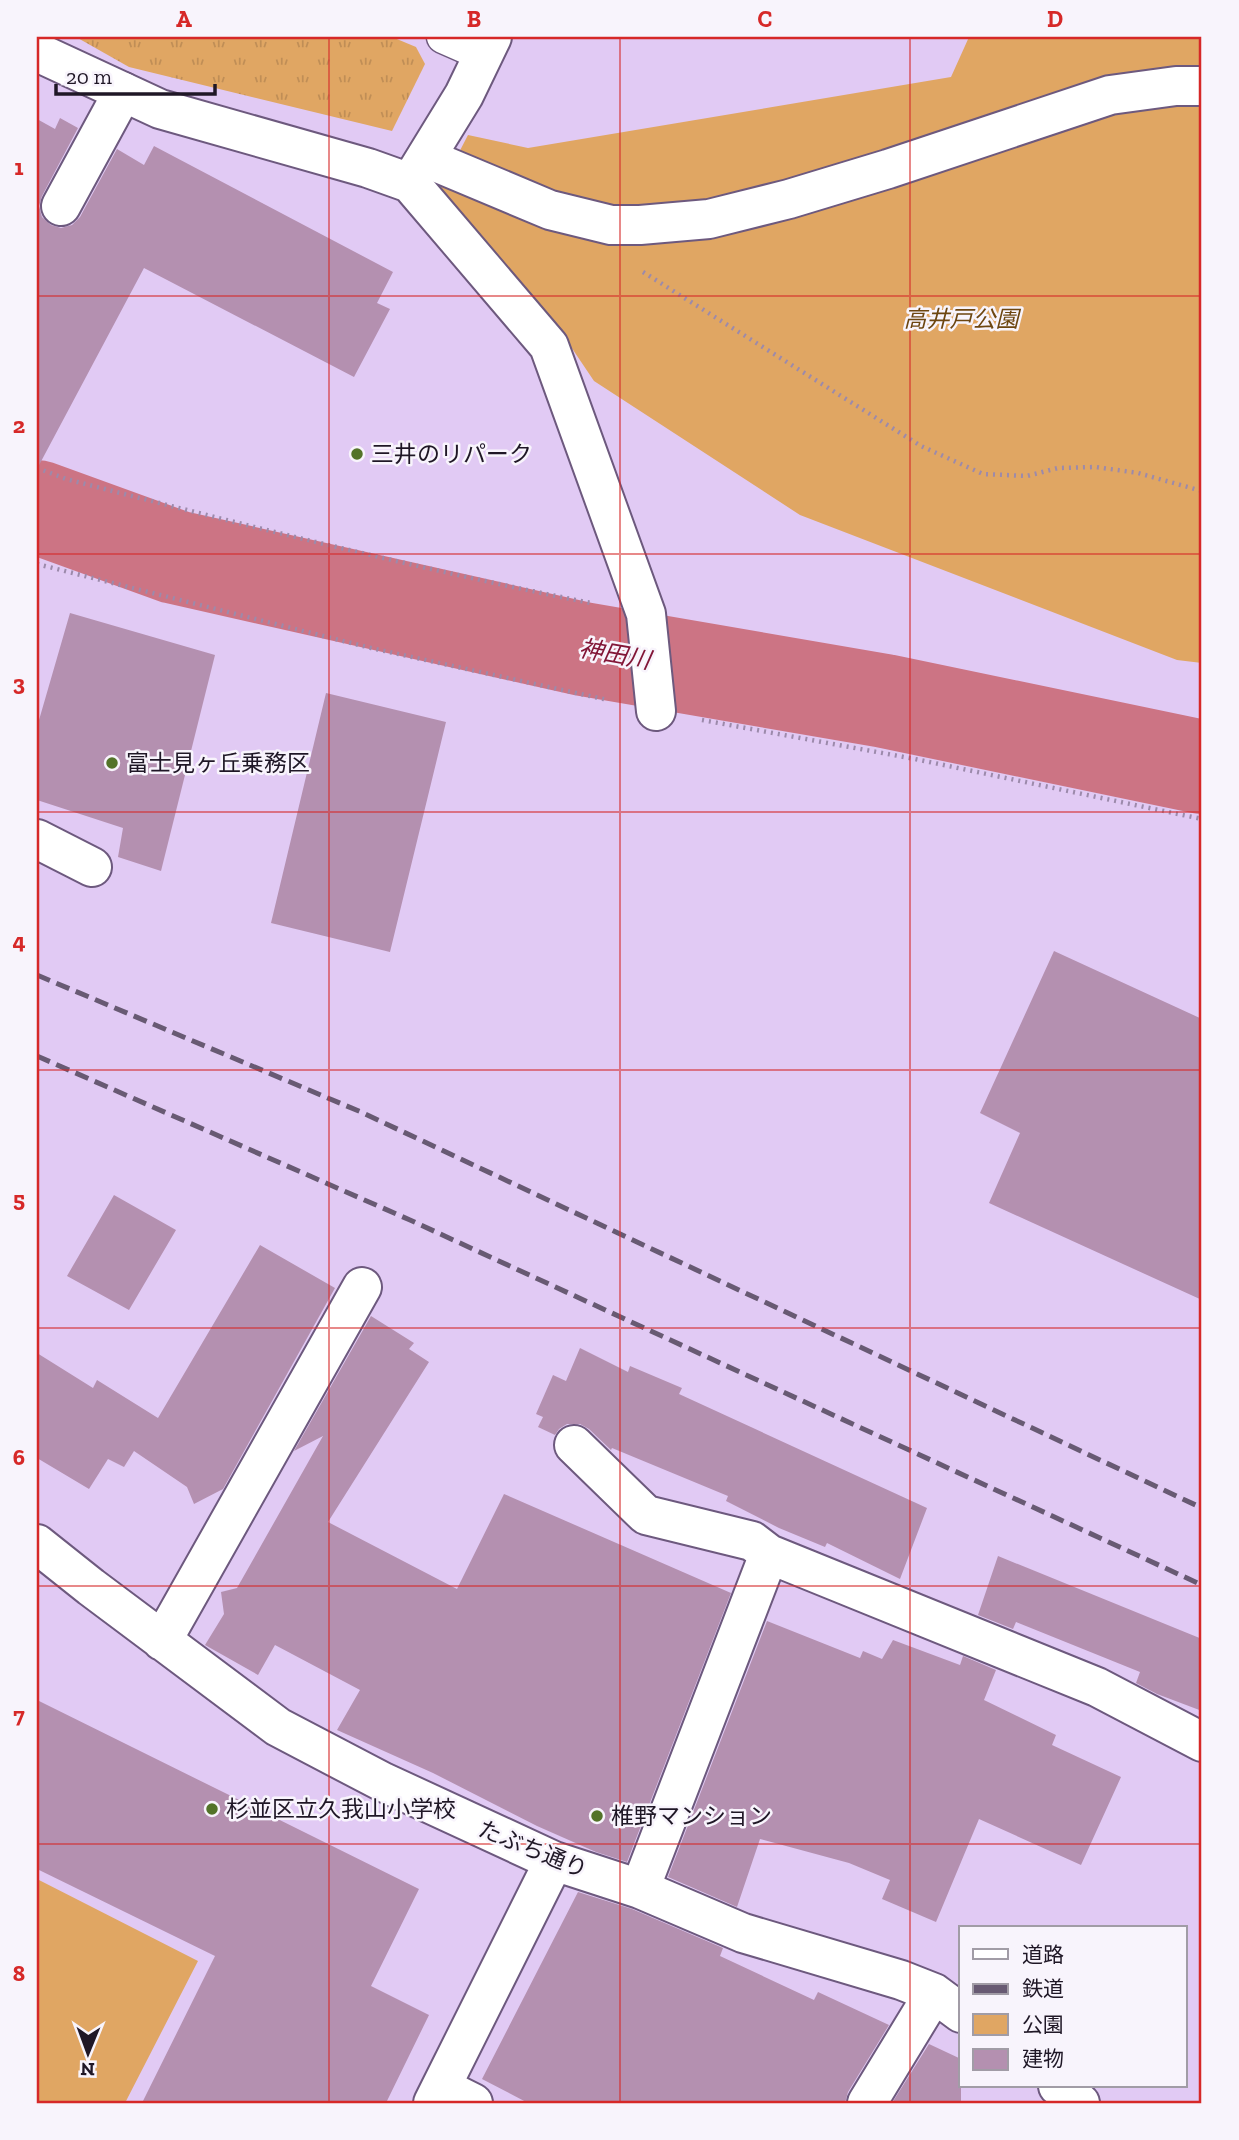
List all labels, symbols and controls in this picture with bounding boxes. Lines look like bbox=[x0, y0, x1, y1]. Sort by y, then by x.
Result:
text: A bbox=[176, 5, 192, 33]
text: B bbox=[467, 5, 481, 33]
text: C bbox=[758, 5, 772, 33]
text: D bbox=[1047, 5, 1063, 33]
scale bar bbox=[56, 52, 215, 96]
text: 20 m bbox=[66, 64, 112, 89]
text: 1 bbox=[14, 153, 24, 181]
park label: 高井戸公園 bbox=[904, 305, 1022, 333]
text: 2 bbox=[13, 411, 25, 439]
place label: 三井のリパーク bbox=[371, 440, 532, 468]
marker: 三井のリパーク bbox=[349, 446, 365, 462]
water label: 神田川 bbox=[577, 633, 656, 675]
text: 3 bbox=[13, 669, 25, 697]
place label: 富士見ヶ丘乗務区 bbox=[126, 749, 310, 777]
marker: 富士見ヶ丘乗務区 bbox=[104, 755, 120, 771]
text: 4 bbox=[12, 927, 26, 955]
text: 5 bbox=[13, 1185, 25, 1213]
text: 6 bbox=[13, 1443, 25, 1471]
text: 7 bbox=[13, 1701, 25, 1729]
place label: 杉並区立久我山小学校 bbox=[226, 1795, 456, 1823]
marker: 杉並区立久我山小学校 bbox=[204, 1801, 220, 1817]
place label: 椎野マンション bbox=[611, 1802, 772, 1830]
marker: 椎野マンション bbox=[589, 1808, 605, 1824]
street label: たぶち通り bbox=[474, 1814, 592, 1884]
legend bbox=[959, 1926, 1186, 2088]
text: 道路 bbox=[1022, 1942, 1064, 1967]
text: 8 bbox=[13, 1959, 25, 1987]
text: 鉄道 bbox=[1022, 1976, 1064, 2001]
text: 公園 bbox=[1022, 2012, 1064, 2037]
north arrow bbox=[52, 2018, 122, 2088]
text: 建物 bbox=[1022, 2046, 1064, 2071]
text: N bbox=[80, 2058, 95, 2081]

